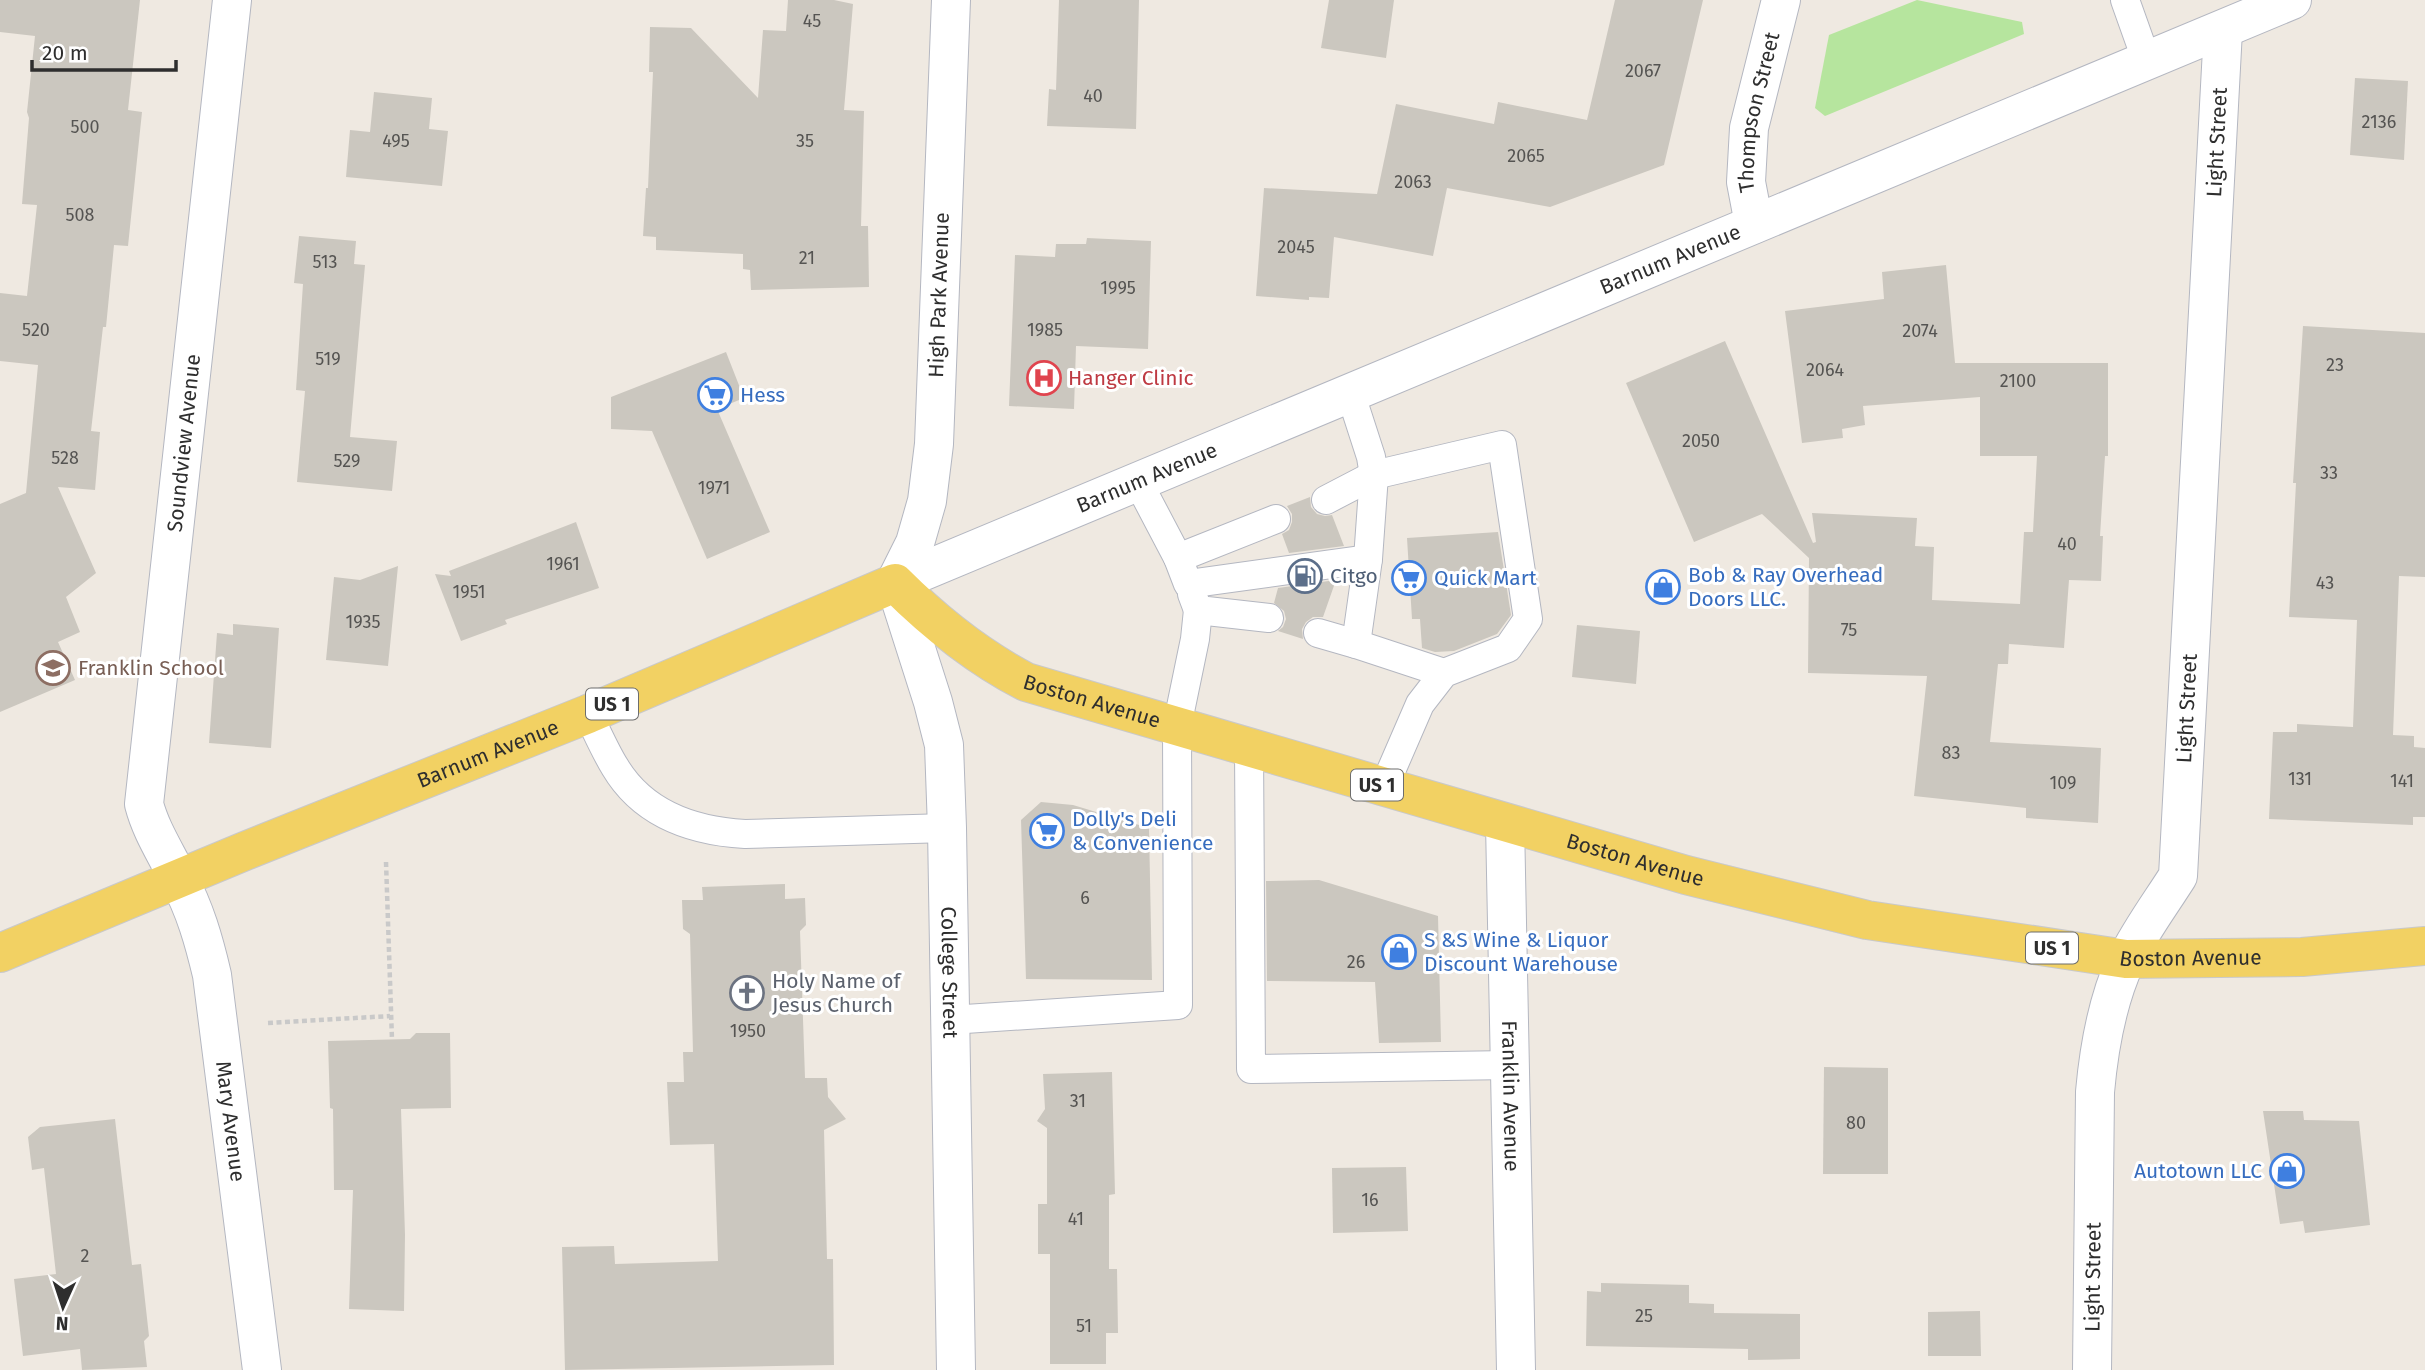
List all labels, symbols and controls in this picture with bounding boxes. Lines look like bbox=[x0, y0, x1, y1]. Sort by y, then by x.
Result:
house number: 45 bbox=[803, 10, 821, 32]
scale bar bbox=[32, 28, 175, 72]
street label: Thompson Street bbox=[1733, 29, 1786, 194]
text: 20 m bbox=[42, 40, 88, 66]
house number: 2067 bbox=[1625, 60, 1661, 82]
house number: 40 bbox=[1083, 85, 1103, 107]
street label: Light Street bbox=[2201, 86, 2233, 198]
house number: 2136 bbox=[2362, 111, 2396, 133]
house number: 500 bbox=[70, 116, 100, 138]
house number: 495 bbox=[382, 130, 410, 152]
house number: 35 bbox=[796, 130, 814, 152]
house number: 2065 bbox=[1507, 145, 1545, 167]
house number: 2063 bbox=[1394, 171, 1432, 193]
house number: 508 bbox=[66, 204, 95, 226]
street label: High Park Avenue bbox=[923, 212, 955, 378]
street label: Barnum Avenue bbox=[1596, 219, 1745, 300]
house number: 2045 bbox=[1277, 236, 1315, 258]
house number: 21 bbox=[799, 247, 815, 269]
house number: 513 bbox=[313, 251, 337, 273]
house number: 1995 bbox=[1100, 277, 1136, 299]
house number: 520 bbox=[22, 319, 50, 341]
house number: 1985 bbox=[1027, 319, 1063, 341]
house number: 2074 bbox=[1902, 320, 1938, 342]
house number: 519 bbox=[315, 348, 341, 370]
street label: Soundview Avenue bbox=[162, 353, 206, 533]
house number: 23 bbox=[2326, 354, 2344, 376]
hospital icon: Hanger Clinic bbox=[1025, 359, 1063, 397]
house number: 2064 bbox=[1806, 359, 1844, 381]
place label: Hanger Clinic bbox=[1068, 365, 1194, 391]
house number: 2100 bbox=[2000, 370, 2036, 392]
supermarket icon: Hess bbox=[696, 376, 734, 414]
place label: Hess bbox=[740, 382, 785, 408]
house number: 2050 bbox=[1682, 430, 1720, 452]
street label: Barnum Avenue bbox=[1073, 437, 1221, 519]
house number: 528 bbox=[51, 447, 79, 469]
house number: 529 bbox=[334, 450, 360, 472]
house number: 33 bbox=[2320, 462, 2338, 484]
house number: 1971 bbox=[698, 477, 730, 499]
house number: 40 bbox=[2057, 533, 2077, 555]
house number: 1961 bbox=[546, 553, 580, 575]
fuel station icon: Citgo bbox=[1286, 557, 1324, 595]
supermarket icon: Quick Mart bbox=[1390, 559, 1428, 597]
place label: Bob & Ray Overhead Doors LLC. bbox=[1688, 562, 1883, 612]
place label: Citgo bbox=[1330, 563, 1378, 589]
place label: Quick Mart bbox=[1434, 565, 1537, 591]
shop icon: Bob & Ray Overhead Doors LLC. bbox=[1644, 568, 1682, 606]
house number: 43 bbox=[2316, 572, 2334, 594]
house number: 1951 bbox=[452, 581, 486, 603]
house number: 1935 bbox=[346, 611, 380, 633]
house number: 75 bbox=[1841, 619, 1857, 641]
school or university icon: Franklin School bbox=[34, 649, 72, 687]
street label: Light Street bbox=[2171, 652, 2203, 764]
place label: Franklin School bbox=[78, 655, 224, 681]
street label: Boston Avenue bbox=[1020, 669, 1164, 734]
road number: US 1 bbox=[586, 688, 638, 720]
street label: Barnum Avenue bbox=[413, 714, 563, 794]
house number: 83 bbox=[1942, 742, 1960, 764]
house number: 131 bbox=[2288, 768, 2312, 790]
road number: US 1 bbox=[1351, 770, 1403, 800]
house number: 141 bbox=[2390, 770, 2414, 792]
house number: 109 bbox=[2049, 772, 2077, 794]
place label: Dolly's Deli & Convenience bbox=[1072, 806, 1213, 856]
supermarket icon: Dolly's Deli & Convenience bbox=[1028, 812, 1066, 850]
street label: Boston Avenue bbox=[1563, 828, 1707, 892]
house number: 6 bbox=[1080, 887, 1090, 909]
street label: College Street bbox=[935, 906, 963, 1039]
place label: S &S Wine & Liquor Discount Warehouse bbox=[1424, 927, 1618, 977]
road number: US 1 bbox=[2026, 932, 2078, 964]
shop icon: S &S Wine & Liquor Discount Warehouse bbox=[1380, 933, 1418, 971]
street label: Boston Avenue bbox=[2118, 944, 2262, 973]
house number: 26 bbox=[1347, 951, 1365, 973]
place label: Holy Name of Jesus Church bbox=[772, 968, 902, 1018]
church icon: Holy Name of Jesus Church bbox=[728, 974, 766, 1012]
house number: 1950 bbox=[730, 1020, 766, 1042]
street label: Franklin Avenue bbox=[1496, 1020, 1525, 1172]
street label: Mary Avenue bbox=[210, 1059, 251, 1183]
house number: 31 bbox=[1070, 1090, 1086, 1112]
house number: 80 bbox=[1846, 1112, 1866, 1134]
shop icon: Autotown LLC bbox=[2268, 1152, 2306, 1190]
place label: Autotown LLC bbox=[2134, 1158, 2262, 1184]
house number: 16 bbox=[1361, 1189, 1379, 1211]
house number: 41 bbox=[1068, 1208, 1084, 1230]
street label: Light Street bbox=[2079, 1222, 2107, 1332]
house number: 2 bbox=[81, 1245, 90, 1267]
north arrow bbox=[28, 1272, 98, 1342]
house number: 25 bbox=[1635, 1305, 1653, 1327]
text: N bbox=[55, 1312, 69, 1335]
house number: 51 bbox=[1076, 1315, 1092, 1337]

